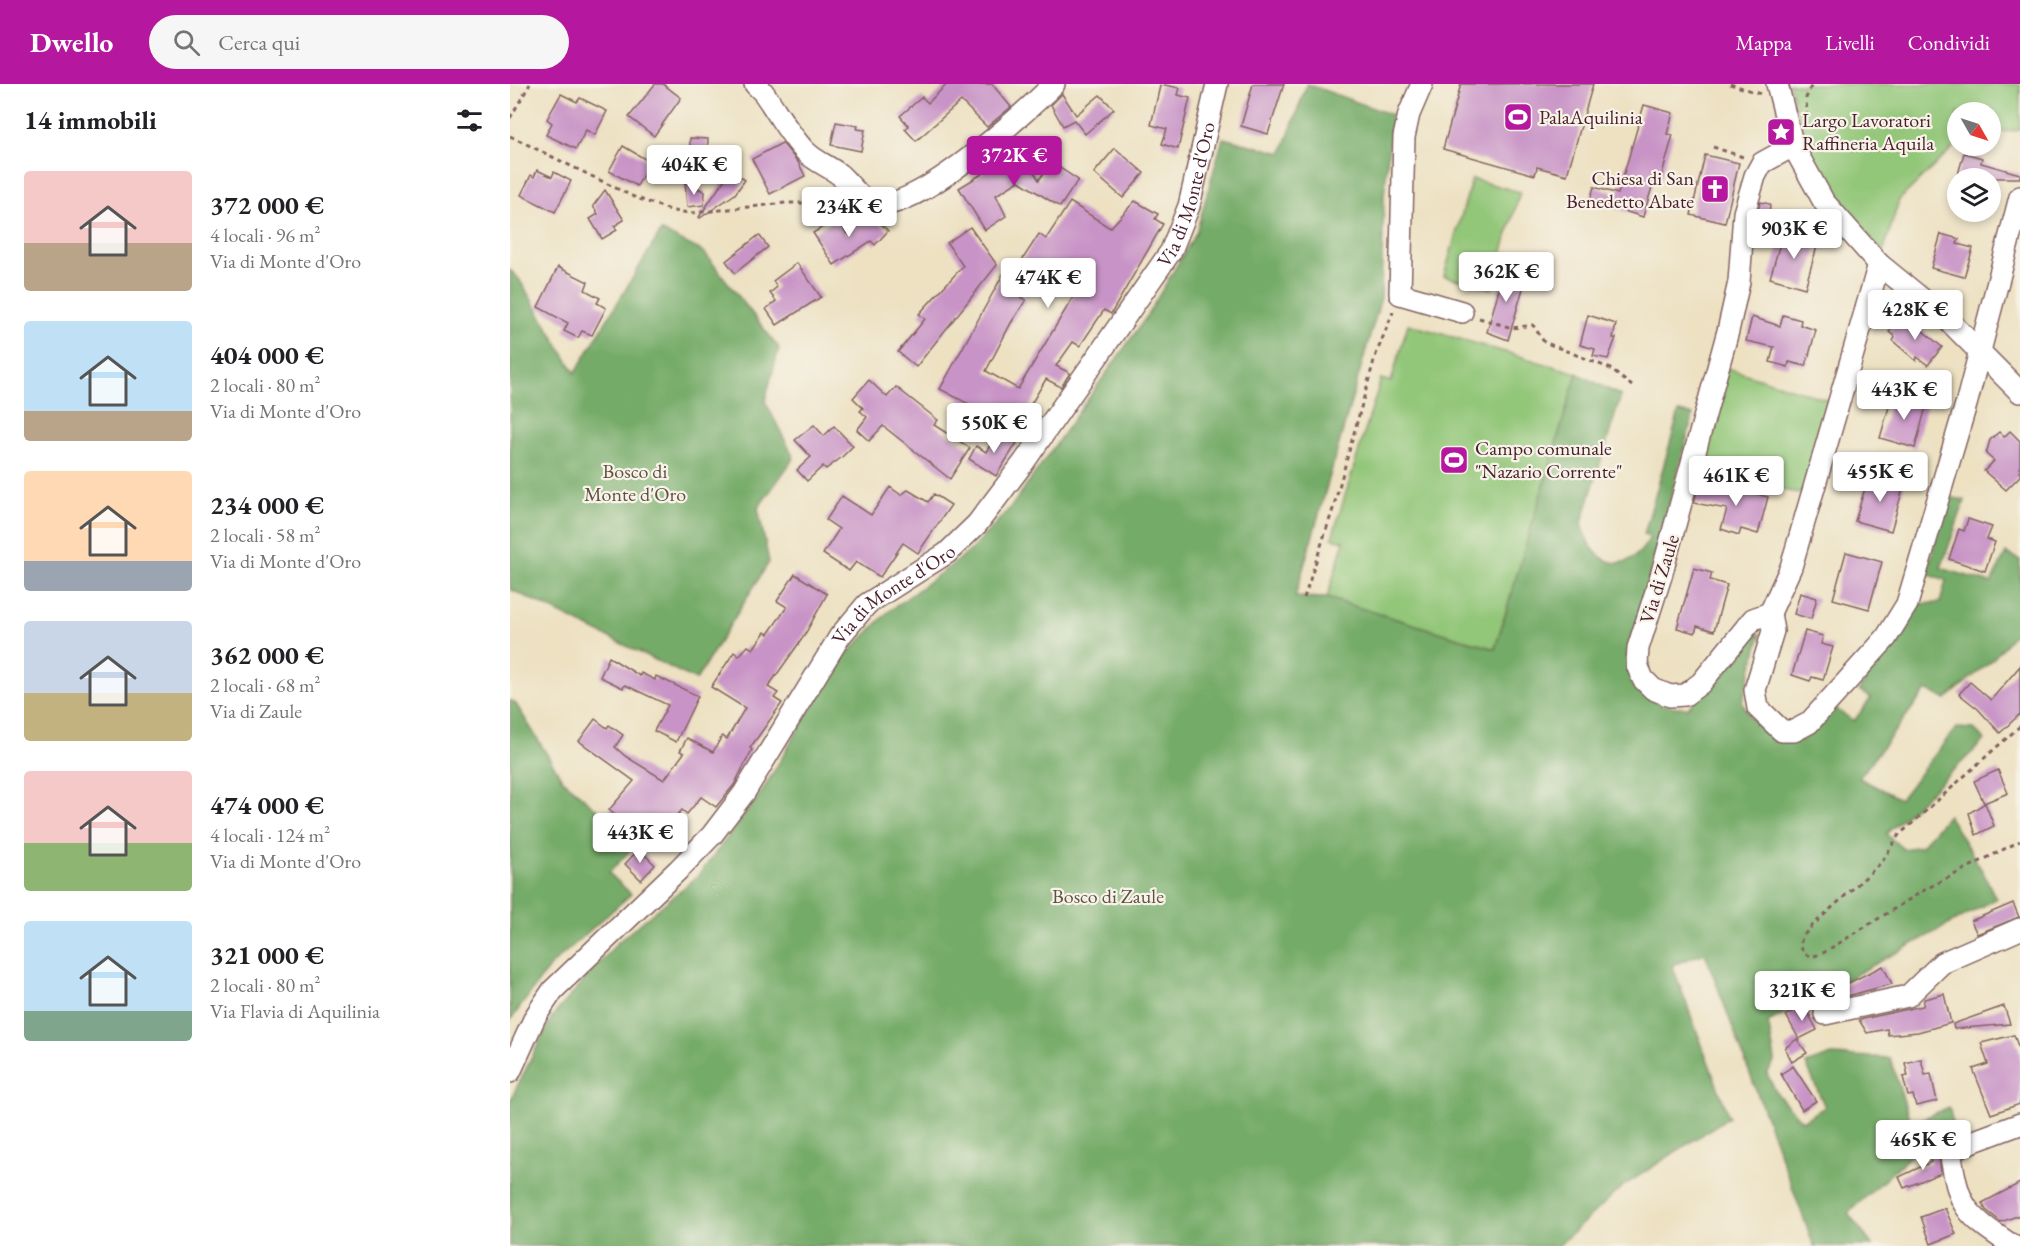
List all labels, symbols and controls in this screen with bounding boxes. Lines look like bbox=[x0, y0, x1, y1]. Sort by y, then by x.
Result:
search box bbox=[149, 15, 569, 69]
text: Dwello bbox=[30, 24, 113, 60]
icon: search bbox=[170, 26, 203, 59]
text: Cerca qui bbox=[218, 28, 300, 57]
text: Mappa bbox=[1736, 29, 1792, 56]
text: Livelli bbox=[1825, 29, 1875, 56]
text: Condividi bbox=[1908, 29, 1990, 56]
sports icon: PalaAquilinia bbox=[1502, 101, 1534, 133]
north arrow bbox=[1947, 102, 2001, 156]
map controls bbox=[1947, 102, 2001, 222]
text: 14 immobili bbox=[24, 103, 157, 137]
icon: filters bbox=[453, 104, 486, 137]
place label: PalaAquilinia bbox=[1539, 104, 1643, 130]
place label: Largo Lavoratori Raffineria Aquila bbox=[1802, 107, 1934, 156]
place icon: Largo Lavoratori Raffineria Aquila bbox=[1765, 116, 1797, 148]
street label: Via di Monte d'Oro bbox=[1151, 119, 1221, 272]
pin: 372K € bbox=[965, 136, 1063, 187]
text: 372K € bbox=[981, 142, 1047, 168]
pin: 404K € bbox=[645, 145, 743, 196]
text: 404K € bbox=[661, 151, 727, 177]
place label: Chiesa di San Benedetto Abate bbox=[1566, 165, 1694, 214]
button: layers bbox=[1947, 168, 2001, 222]
church icon: Chiesa di San Benedetto Abate bbox=[1699, 173, 1731, 205]
pin: 234K € bbox=[800, 187, 898, 238]
text: 372 000 € bbox=[210, 188, 324, 222]
text: 234K € bbox=[816, 193, 882, 219]
icon: home bbox=[72, 195, 144, 267]
pin: 903K € bbox=[1745, 209, 1843, 260]
text: 903K € bbox=[1761, 215, 1827, 241]
text: 4 locali · 96 m² bbox=[210, 222, 321, 248]
text: Via di Monte d'Oro bbox=[210, 248, 361, 274]
pin: 362K € bbox=[1457, 252, 1555, 303]
pin: 474K € bbox=[999, 258, 1097, 309]
text: 362K € bbox=[1473, 258, 1539, 284]
text: 474K € bbox=[1015, 264, 1081, 290]
pin: 428K € bbox=[1866, 290, 1964, 341]
text: 428K € bbox=[1882, 296, 1948, 322]
text: 404 000 € bbox=[210, 338, 324, 372]
icon: home bbox=[72, 345, 144, 417]
pin: 443K € bbox=[1855, 370, 1953, 421]
text: 2 locali · 80 m² bbox=[210, 372, 321, 398]
text: 443K € bbox=[1871, 376, 1937, 402]
text: Via di Monte d'Oro bbox=[210, 398, 361, 424]
pin: 550K € bbox=[945, 403, 1043, 454]
text: 550K € bbox=[961, 409, 1027, 435]
place label: Campo comunale "Nazario Corrente" bbox=[1475, 435, 1623, 484]
sports icon: Campo comunale "Nazario Corrente" bbox=[1438, 444, 1470, 476]
pin: 455K € bbox=[1831, 452, 1929, 503]
pin: 461K € bbox=[1687, 456, 1785, 507]
park label: Bosco di Monte d'Oro bbox=[584, 458, 686, 507]
text: 455K € bbox=[1847, 458, 1913, 484]
text: 461K € bbox=[1703, 462, 1769, 488]
text: 234 000 € bbox=[210, 488, 324, 522]
icon: home bbox=[72, 495, 144, 567]
text: 2 locali · 58 m² bbox=[210, 522, 321, 548]
street label: Via di Zaule bbox=[1633, 531, 1685, 627]
street label: Via di Monte d'Oro bbox=[825, 539, 961, 649]
text: Via di Monte d'Oro bbox=[210, 548, 361, 574]
text: 362 000 € bbox=[210, 638, 324, 672]
icon: home bbox=[72, 645, 144, 717]
text: 2 locali · 68 m² bbox=[210, 672, 321, 698]
text: Via di Zaule bbox=[210, 698, 302, 724]
text: 474 000 € bbox=[210, 788, 324, 822]
icon: home bbox=[72, 795, 144, 867]
pin: 443K € bbox=[591, 813, 689, 864]
text: 443K € bbox=[607, 819, 673, 845]
text: 4 locali · 124 m² bbox=[210, 822, 330, 848]
text: Via di Monte d'Oro bbox=[210, 848, 361, 874]
park label: Bosco di Zaule bbox=[1052, 883, 1164, 909]
text: 321 000 € bbox=[210, 938, 324, 972]
icon: home bbox=[72, 945, 144, 1017]
pin: 321K € bbox=[1753, 971, 1851, 1022]
text: 2 locali · 80 m² bbox=[210, 972, 321, 998]
text: 321K € bbox=[1769, 977, 1835, 1003]
text: Via Flavia di Aquilinia bbox=[210, 998, 380, 1024]
pin: 465K € bbox=[1874, 1120, 1972, 1171]
text: 465K € bbox=[1890, 1126, 1956, 1152]

